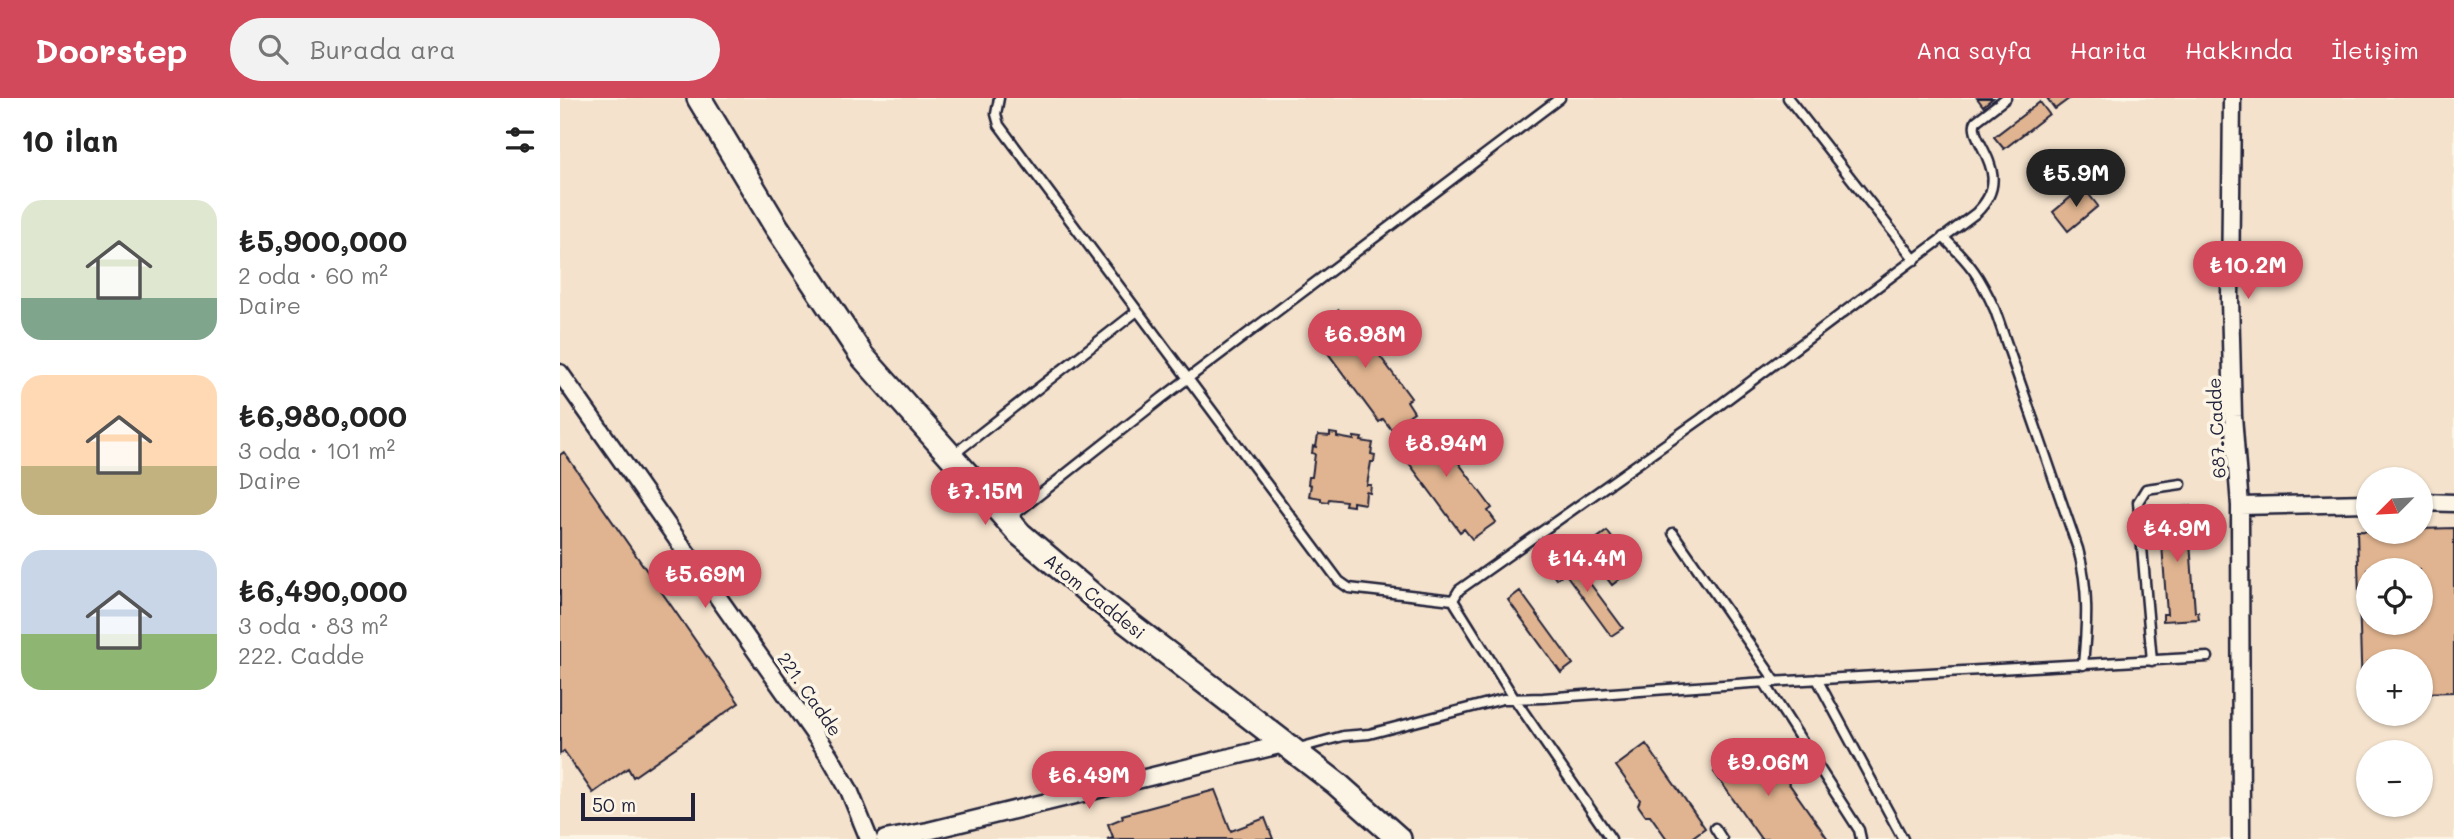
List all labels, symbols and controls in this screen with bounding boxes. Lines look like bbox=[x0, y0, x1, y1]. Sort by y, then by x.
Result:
search box bbox=[230, 18, 720, 81]
text: Doorstep bbox=[35, 28, 188, 71]
icon: search bbox=[254, 30, 292, 68]
text: Burada ara bbox=[310, 32, 456, 66]
text: Ana sayfa bbox=[1916, 34, 2032, 65]
text: Harita bbox=[2070, 34, 2147, 65]
text: Hakkında bbox=[2185, 34, 2294, 65]
text: İletişim bbox=[2332, 34, 2419, 65]
text: 10 ilan bbox=[21, 120, 118, 160]
icon: filters bbox=[501, 121, 539, 159]
pin: ₺5.9M bbox=[2027, 150, 2125, 209]
text: ₺5.9M bbox=[2042, 157, 2110, 187]
text: ₺5,900,000 bbox=[238, 220, 407, 260]
icon: home bbox=[77, 228, 161, 312]
pin: ₺10.2M bbox=[2191, 242, 2305, 301]
text: ₺10.2M bbox=[2209, 249, 2287, 279]
text: 2 oda · 60 m² bbox=[238, 260, 388, 290]
text: Daire bbox=[238, 290, 301, 320]
pin: ₺6.98M bbox=[1308, 310, 1422, 370]
text: ₺6.98M bbox=[1324, 318, 1406, 348]
street label: 687. Cadde bbox=[2201, 377, 2231, 479]
text: ₺6,980,000 bbox=[238, 395, 407, 435]
icon: home bbox=[77, 403, 161, 487]
pin: ₺8.94M bbox=[1389, 420, 1503, 479]
text: ₺8.94M bbox=[1405, 427, 1487, 457]
text: 3 oda · 101 m² bbox=[238, 435, 395, 465]
text: Daire bbox=[238, 465, 301, 495]
north arrow bbox=[2356, 467, 2432, 544]
map controls bbox=[2356, 467, 2433, 817]
pin: ₺7.15M bbox=[928, 468, 1042, 527]
text: ₺7.15M bbox=[947, 475, 1023, 505]
pin: ₺4.9M bbox=[2128, 504, 2226, 564]
text: ₺4.9M bbox=[2143, 512, 2211, 542]
pin: ₺14.4M bbox=[1530, 534, 1644, 594]
text: ₺14.4M bbox=[1547, 542, 1627, 572]
street label: Atom Caddesi bbox=[1039, 548, 1151, 644]
pin: ₺5.69M bbox=[648, 550, 762, 610]
text: ₺5.69M bbox=[664, 558, 746, 588]
button: locate bbox=[2356, 558, 2433, 635]
text: ₺6,490,000 bbox=[238, 570, 408, 610]
icon: home bbox=[77, 578, 161, 662]
text: 3 oda · 83 m² bbox=[238, 610, 388, 640]
text: 222. Cadde bbox=[238, 640, 365, 670]
street label: 221. Cadde bbox=[772, 647, 848, 741]
button: + bbox=[2356, 649, 2433, 726]
pin: ₺9.06M bbox=[1711, 738, 1825, 798]
button: − bbox=[2356, 740, 2433, 817]
text: ₺9.06M bbox=[1727, 746, 1809, 776]
pin: ₺6.49M bbox=[1032, 752, 1146, 811]
text: ₺6.49M bbox=[1048, 759, 1130, 789]
scale bar bbox=[581, 790, 695, 822]
text: 50 m bbox=[592, 792, 636, 817]

